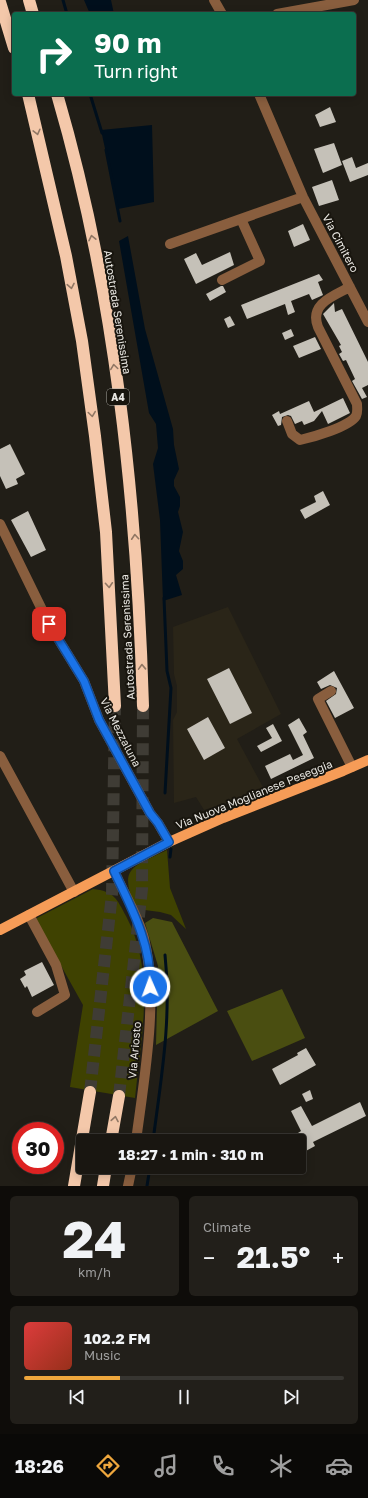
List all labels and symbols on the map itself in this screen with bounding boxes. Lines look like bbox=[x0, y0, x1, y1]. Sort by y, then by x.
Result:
one-way arrow bbox=[33, 129, 41, 135]
street label: Via Cimitero bbox=[320, 212, 362, 275]
one-way arrow bbox=[88, 235, 96, 242]
street label: Autostrada Serenissima bbox=[102, 249, 134, 375]
one-way arrow bbox=[67, 283, 75, 289]
one-way arrow bbox=[110, 363, 119, 370]
road number: A4 bbox=[107, 389, 129, 405]
one-way arrow bbox=[87, 411, 96, 417]
one-way arrow bbox=[130, 534, 139, 540]
street label: Autostrada Serenissima bbox=[117, 574, 137, 700]
one-way arrow bbox=[104, 582, 113, 588]
pin bbox=[32, 607, 66, 641]
one-way arrow bbox=[138, 664, 146, 670]
street label: Via Mezzaluna bbox=[98, 695, 144, 769]
street label: Via Nuova Moglianese Peseggia bbox=[174, 757, 334, 831]
position arrow bbox=[129, 966, 171, 1008]
street label: Via Ariosto bbox=[125, 1020, 143, 1079]
one-way arrow bbox=[110, 1116, 119, 1122]
speed limit sign: 30 bbox=[12, 1122, 64, 1174]

